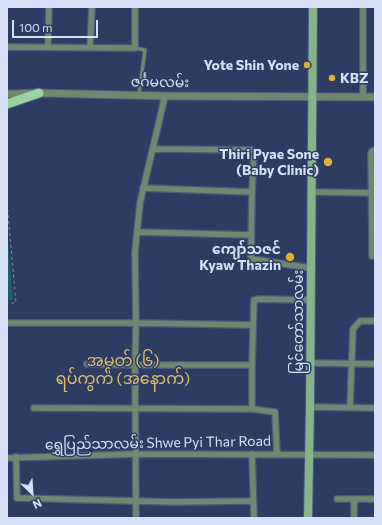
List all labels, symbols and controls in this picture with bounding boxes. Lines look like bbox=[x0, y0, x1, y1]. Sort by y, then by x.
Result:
scale bar bbox=[14, 12, 100, 38]
text: 100 m bbox=[19, 20, 53, 34]
place label: Yote Shin Yone bbox=[203, 57, 299, 73]
marker: Yote Shin Yone bbox=[302, 60, 312, 70]
place label: KBZ bbox=[340, 70, 369, 86]
street label: ဇင်္ဂမလမ်း bbox=[131, 73, 189, 91]
marker: KBZ bbox=[327, 73, 337, 83]
place label: Thiri Pyae Sone (Baby Clinic) bbox=[219, 146, 319, 178]
marker: Thiri Pyae Sone (Baby Clinic) bbox=[322, 156, 334, 168]
place label: ကျော်သဇင် Kyaw Thazin bbox=[199, 241, 281, 274]
marker: ကျော်သဇင် Kyaw Thazin bbox=[284, 251, 296, 263]
street label: မြင်တော်သာလမ်း bbox=[290, 270, 306, 374]
district label: အမှတ် (၆) ရပ်ကွက် (အနောက်) bbox=[56, 351, 190, 389]
street label: ရွှေပြည်သာလမ်း Shwe Pyi Thar Road bbox=[45, 433, 271, 453]
north arrow bbox=[12, 473, 52, 513]
text: N bbox=[31, 497, 44, 512]

